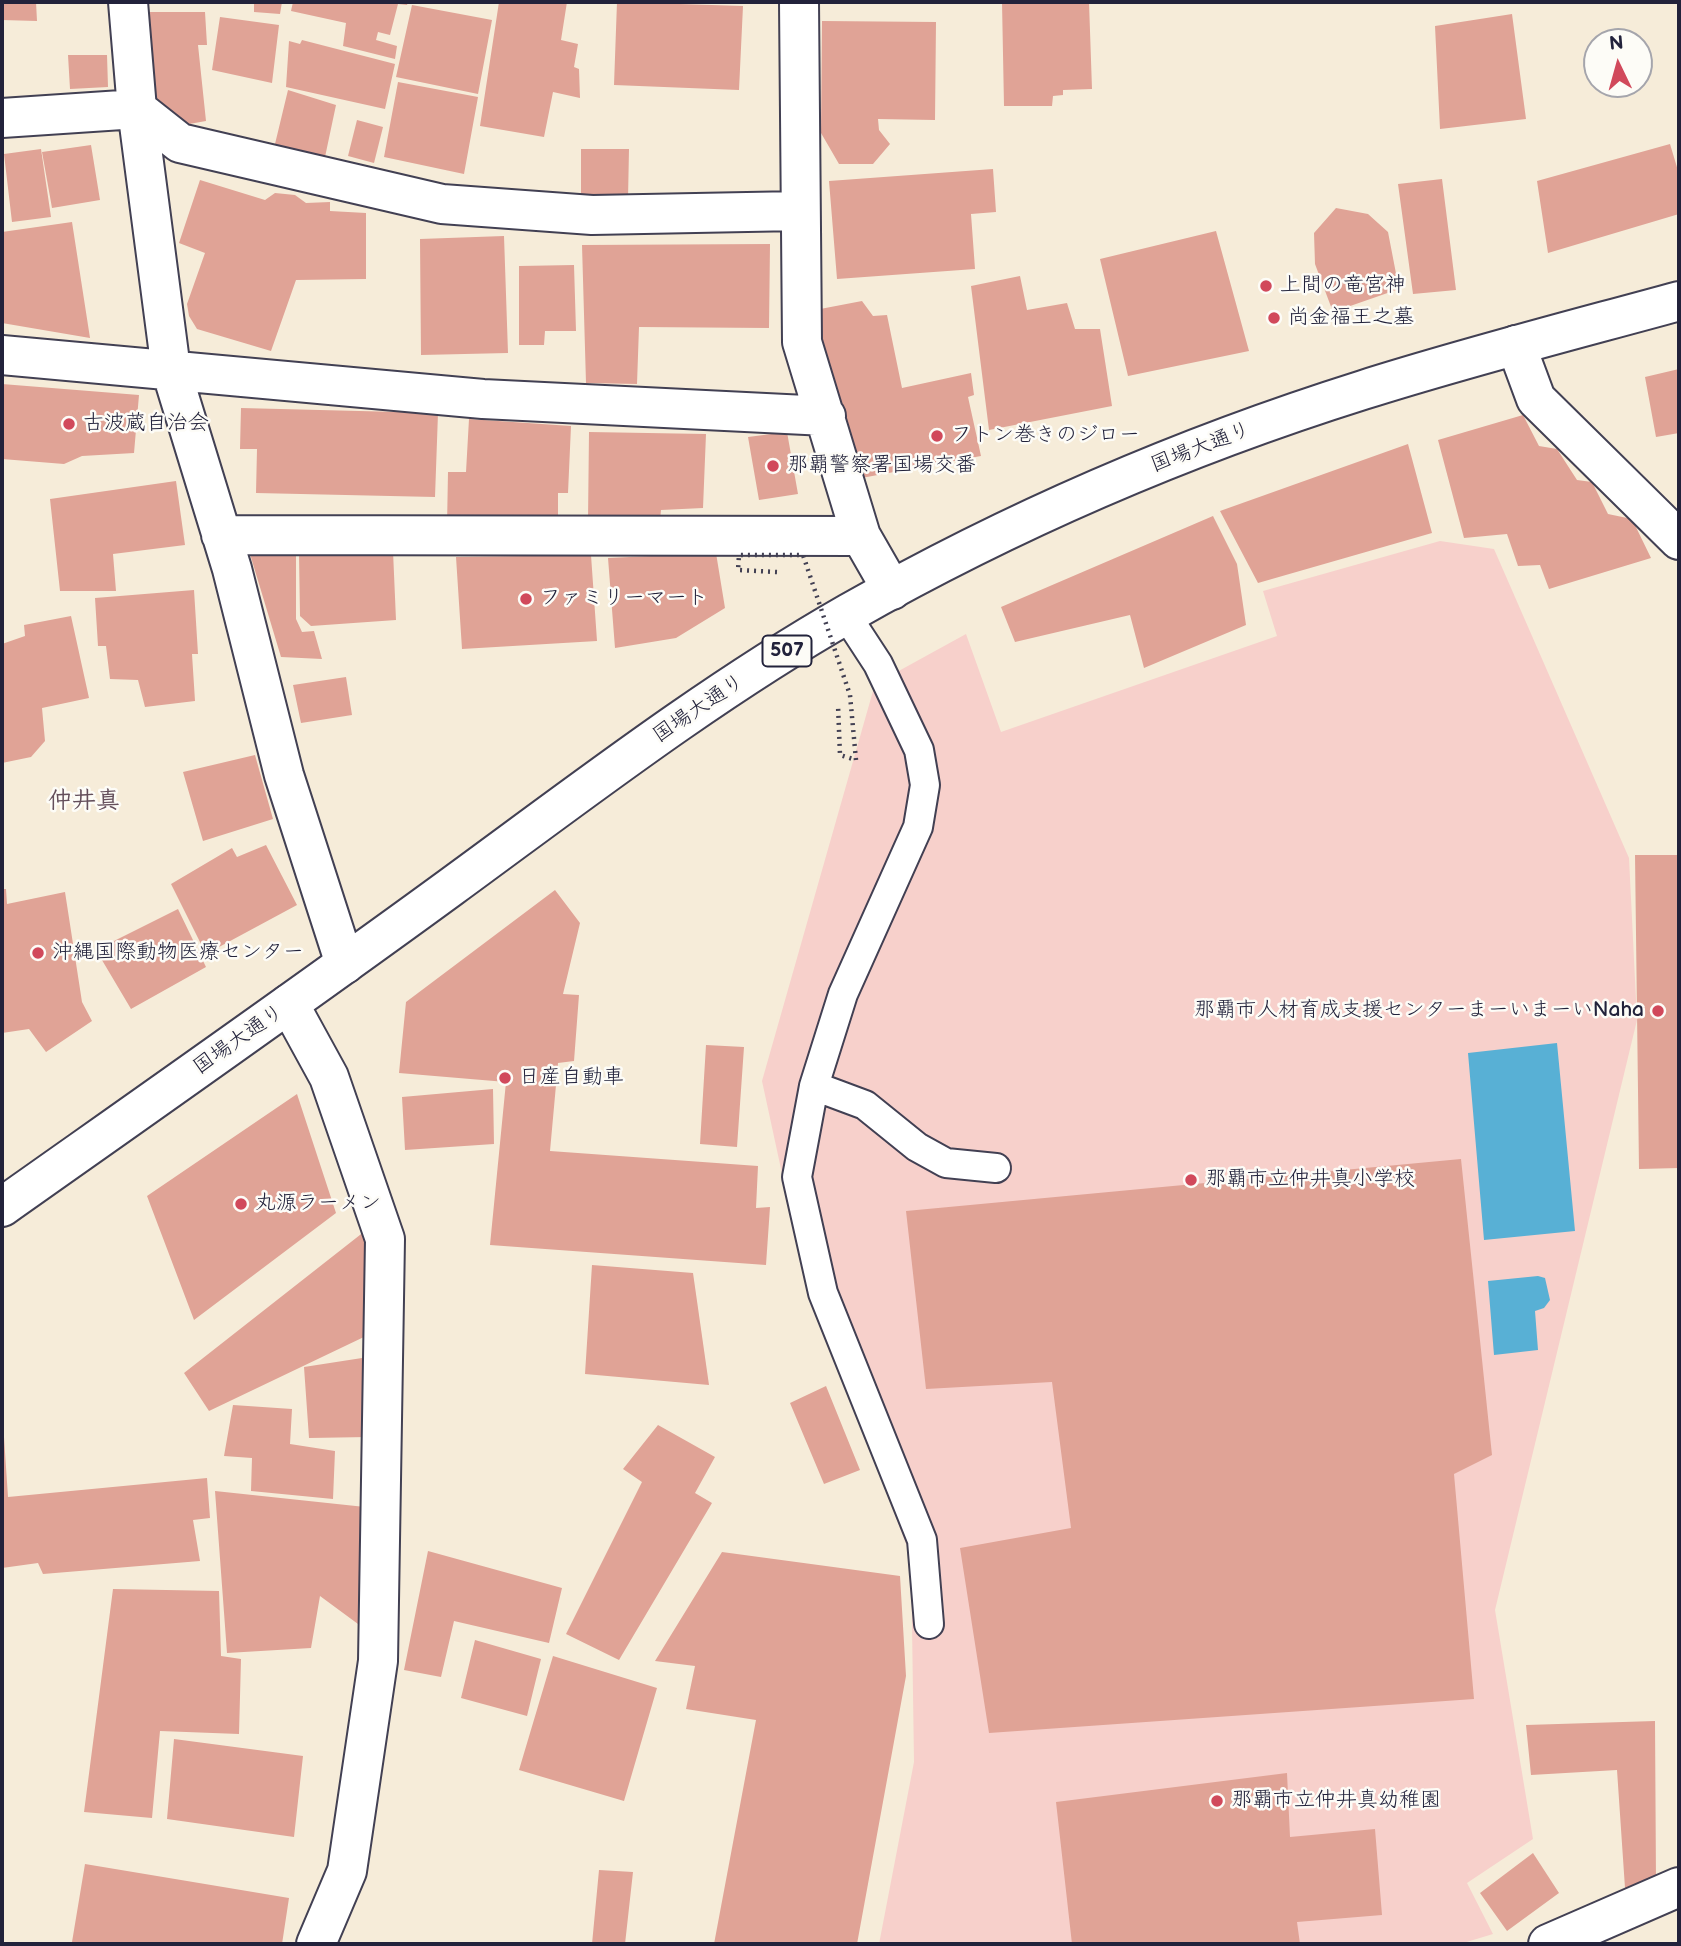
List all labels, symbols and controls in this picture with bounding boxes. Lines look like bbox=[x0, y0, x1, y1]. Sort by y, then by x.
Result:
north arrow bbox=[1583, 28, 1653, 98]
text: N bbox=[1608, 31, 1624, 56]
place label: 上間の竜宮神 bbox=[1280, 273, 1406, 299]
marker: 上間の竜宮神 bbox=[1258, 278, 1274, 294]
place label: 尚金福王之墓 bbox=[1288, 305, 1414, 331]
marker: 尚金福王之墓 bbox=[1266, 310, 1282, 326]
place label: 古波蔵自治会 bbox=[83, 411, 209, 437]
marker: 古波蔵自治会 bbox=[61, 416, 77, 432]
street label: 国場大通り bbox=[1147, 417, 1255, 479]
place label: フトン巻きのジロー bbox=[951, 423, 1140, 449]
marker: フトン巻きのジロー bbox=[929, 428, 945, 444]
place label: 那覇警察署国場交番 bbox=[787, 453, 976, 479]
marker: 那覇警察署国場交番 bbox=[765, 458, 781, 474]
place label: ファミリーマート bbox=[540, 586, 708, 612]
marker: ファミリーマート bbox=[518, 591, 534, 607]
road number: 507 bbox=[762, 636, 812, 666]
street label: 国場大通り bbox=[648, 669, 750, 749]
district label: 仲井真 bbox=[48, 788, 120, 816]
place label: 沖縄国際動物医療センター bbox=[52, 940, 304, 966]
marker: 沖縄国際動物医療センター bbox=[30, 945, 46, 961]
place label: 那覇市人材育成支援センターまーいまーいNaha bbox=[1194, 998, 1644, 1024]
street label: 国場大通り bbox=[189, 1000, 289, 1080]
marker: 那覇市人材育成支援センターまーいまーいNaha bbox=[1650, 1003, 1666, 1019]
place label: 日産自動車 bbox=[519, 1065, 624, 1091]
marker: 日産自動車 bbox=[497, 1070, 513, 1086]
place label: 那覇市立仲井真小学校 bbox=[1205, 1167, 1415, 1193]
marker: 那覇市立仲井真小学校 bbox=[1183, 1172, 1199, 1188]
place label: 丸源ラーメン bbox=[255, 1191, 381, 1217]
marker: 丸源ラーメン bbox=[233, 1196, 249, 1212]
place label: 那覇市立仲井真幼稚園 bbox=[1231, 1788, 1441, 1814]
marker: 那覇市立仲井真幼稚園 bbox=[1209, 1793, 1225, 1809]

